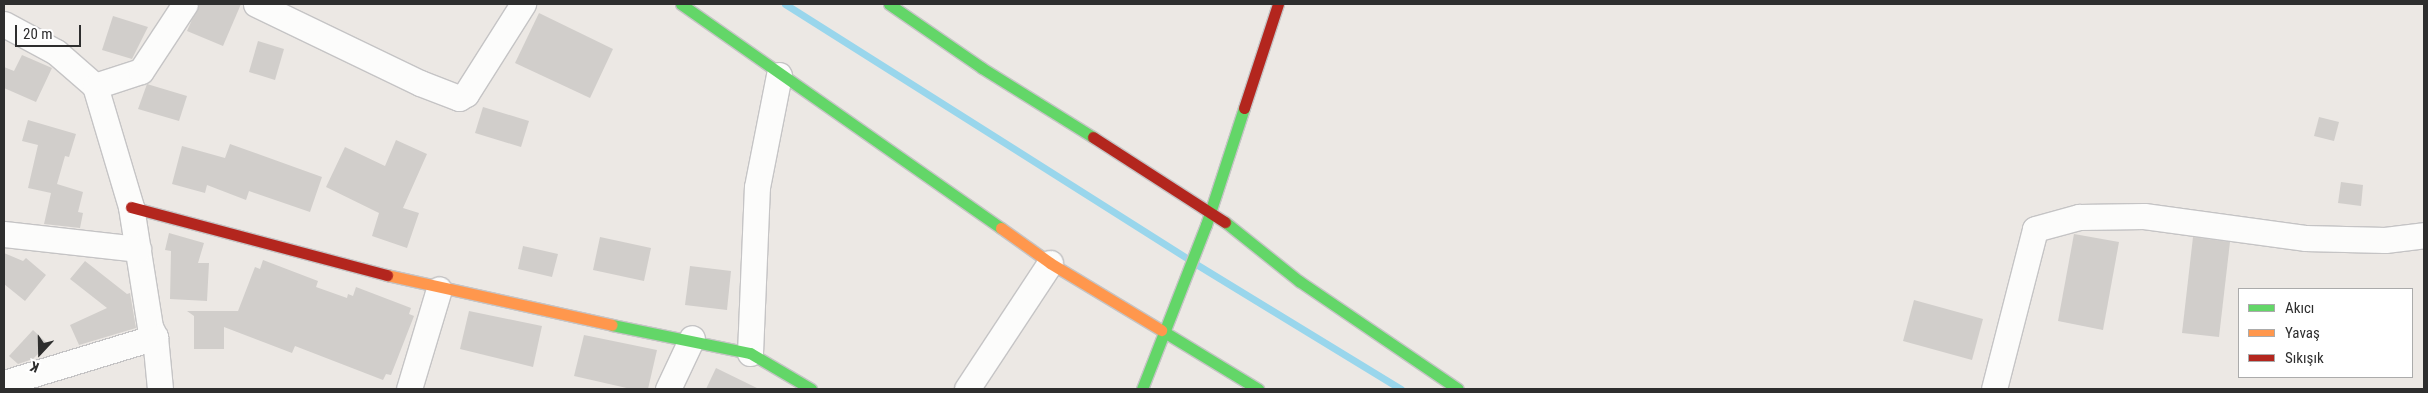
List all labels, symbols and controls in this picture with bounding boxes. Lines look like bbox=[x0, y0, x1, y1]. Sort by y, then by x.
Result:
scale bar bbox=[18, 15, 84, 47]
text: 20 m bbox=[23, 25, 53, 43]
legend bbox=[2238, 288, 2413, 378]
text: Akıcı bbox=[2285, 299, 2314, 317]
text: Yavaş bbox=[2285, 324, 2320, 342]
north arrow bbox=[15, 328, 65, 378]
text: Sıkışık bbox=[2285, 349, 2324, 367]
text: K bbox=[28, 358, 41, 376]

